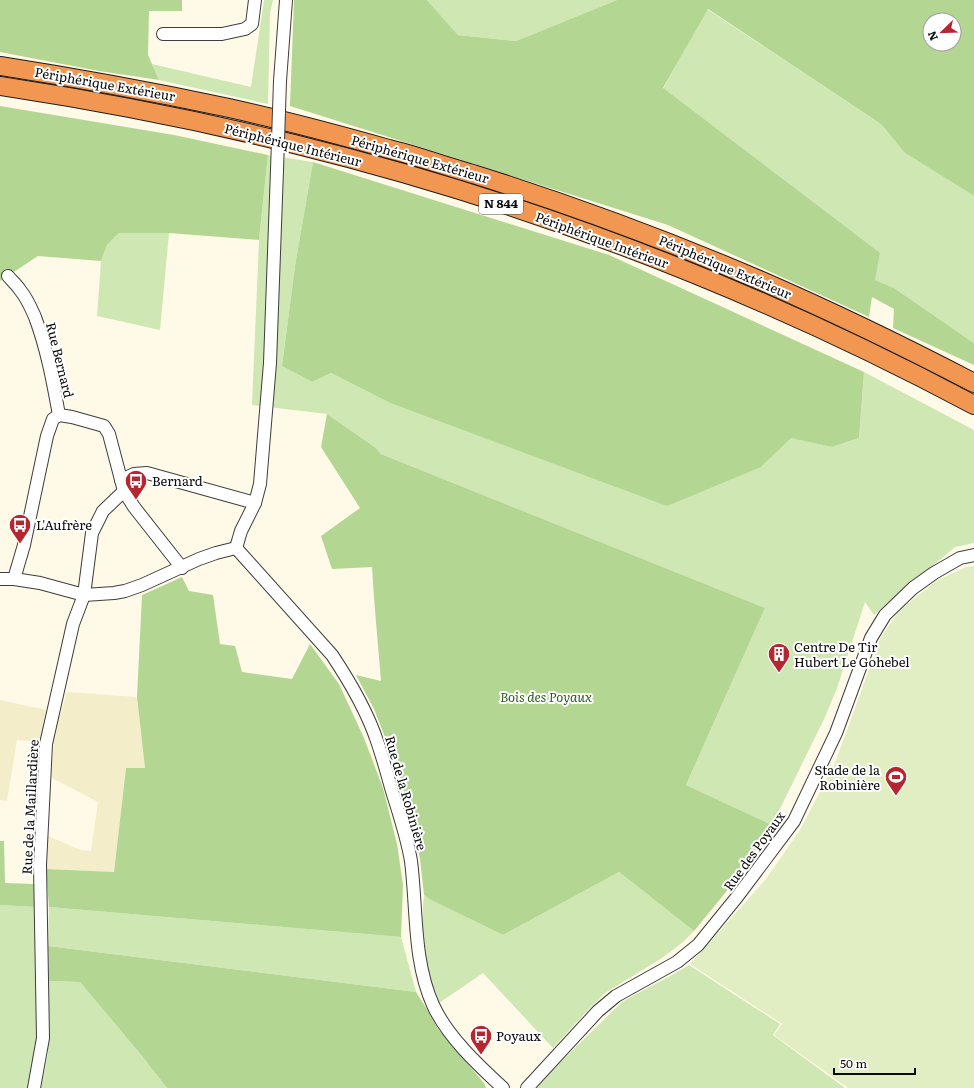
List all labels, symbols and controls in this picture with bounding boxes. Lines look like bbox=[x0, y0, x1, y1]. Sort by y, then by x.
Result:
north arrow bbox=[922, 12, 962, 52]
text: N bbox=[923, 29, 941, 44]
street label: Périphérique Extérieur bbox=[33, 62, 178, 105]
street label: Périphérique Intérieur bbox=[223, 118, 364, 171]
street label: Périphérique Extérieur bbox=[349, 130, 492, 188]
road number: N 844 bbox=[479, 194, 523, 214]
street label: Périphérique Intérieur bbox=[533, 207, 672, 273]
street label: Périphérique Extérieur bbox=[656, 230, 795, 303]
street label: Rue Bernard bbox=[42, 320, 79, 400]
bus stop icon: Bernard bbox=[123, 468, 149, 501]
place label: Bernard bbox=[152, 471, 203, 490]
bus stop icon: L'Aufrère bbox=[7, 512, 33, 545]
place label: L'Aufrère bbox=[36, 515, 92, 534]
place label: Centre De Tir Hubert Le Gohebel bbox=[794, 637, 910, 671]
building icon: Centre De Tir Hubert Le Gohebel bbox=[766, 641, 792, 674]
park label: Bois des Poyaux bbox=[500, 687, 592, 706]
street label: Rue de la Robinière bbox=[381, 733, 432, 853]
street label: Rue de la Maillardière bbox=[16, 739, 43, 875]
place label: Stade de la Robinière bbox=[815, 760, 880, 794]
sports icon: Stade de la Robinière bbox=[883, 764, 909, 797]
street label: Rue des Poyaux bbox=[718, 807, 789, 894]
bus stop icon: Poyaux bbox=[468, 1023, 494, 1056]
place label: Poyaux bbox=[496, 1026, 541, 1045]
scale bar bbox=[834, 1050, 915, 1076]
text: 50 m bbox=[840, 1054, 867, 1072]

